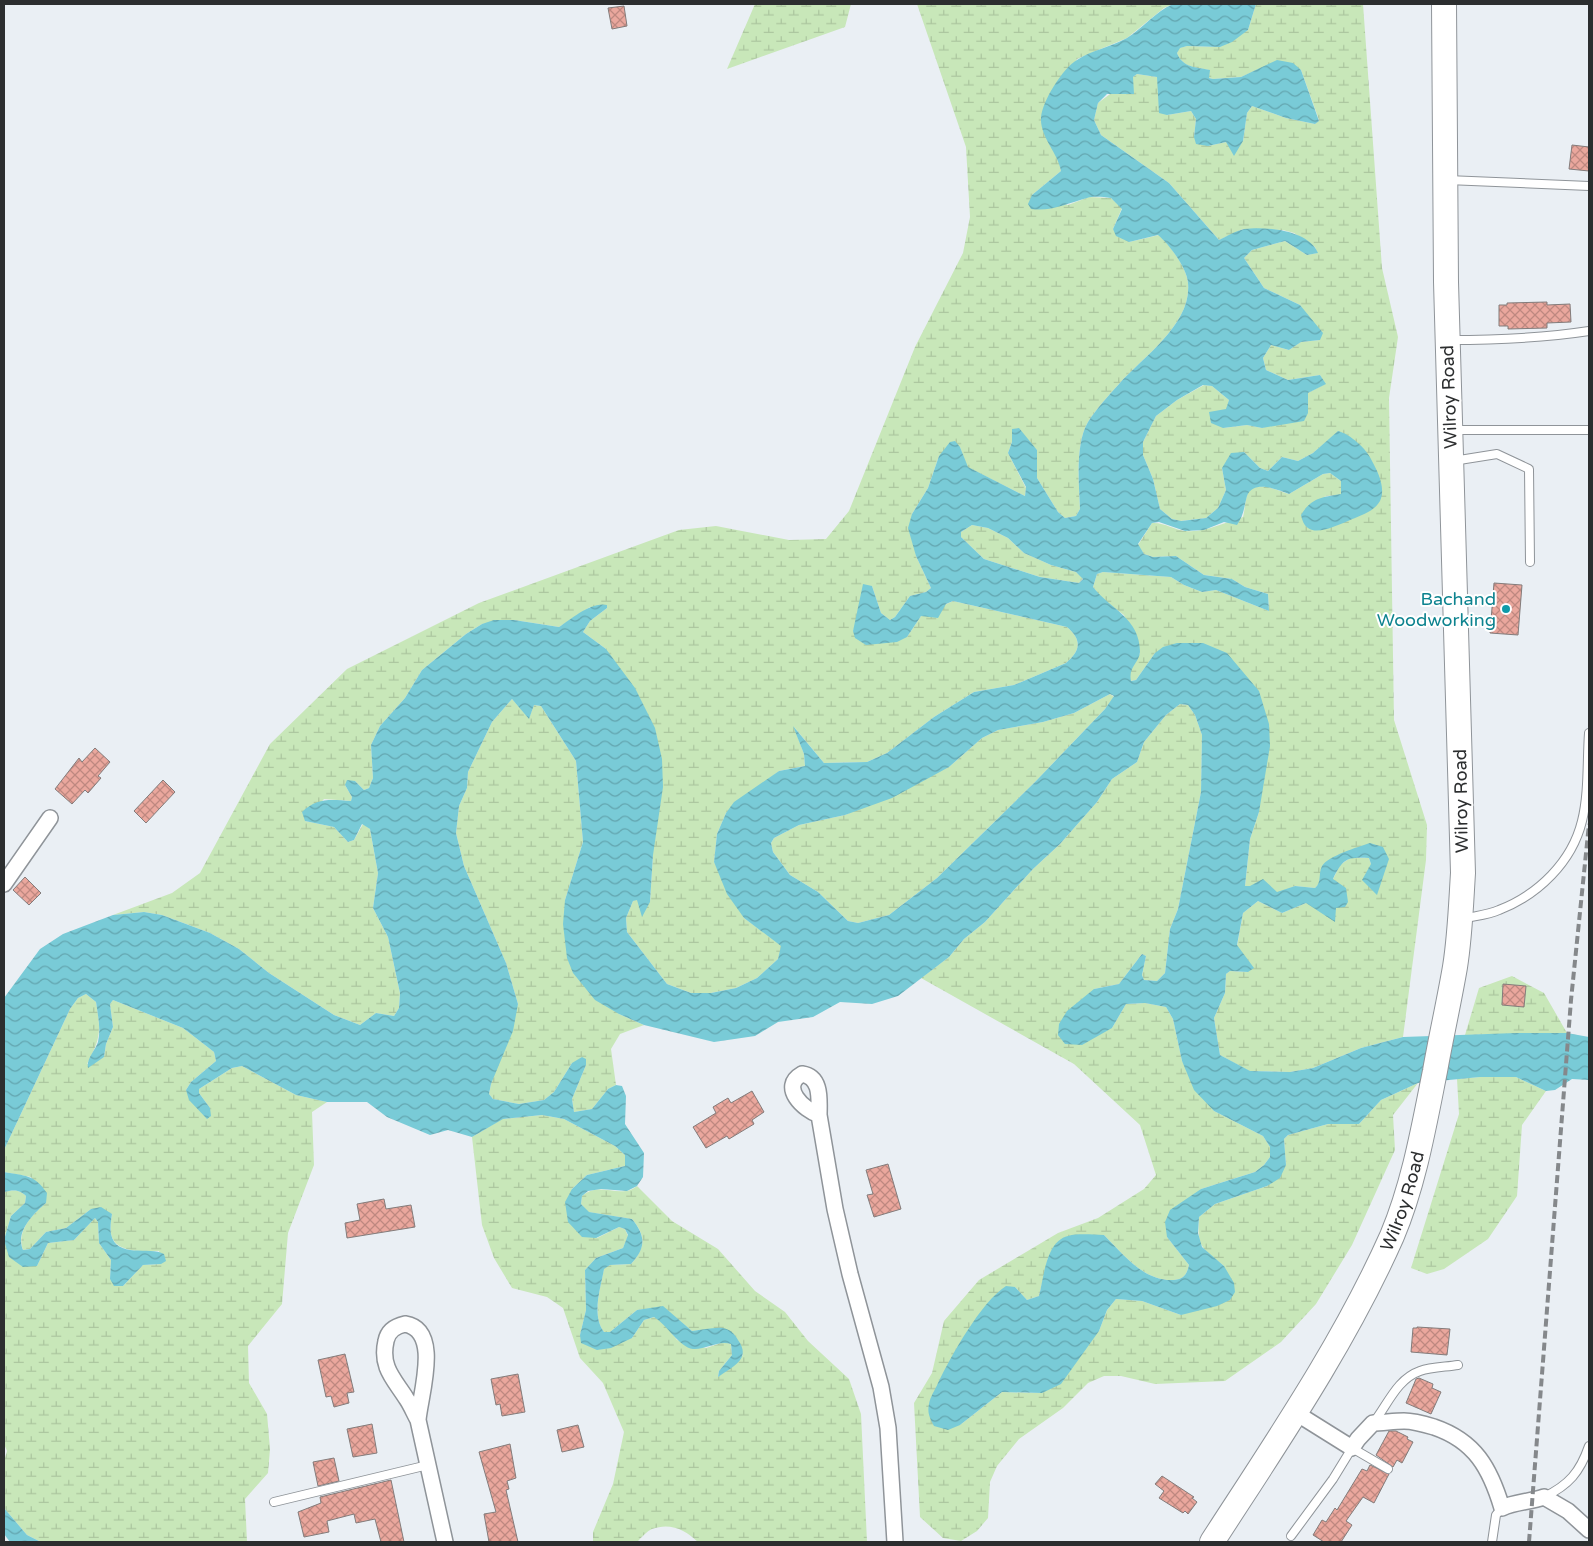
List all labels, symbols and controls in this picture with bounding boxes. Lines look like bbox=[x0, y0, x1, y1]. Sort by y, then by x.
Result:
street label: Wilroy Road bbox=[1436, 345, 1462, 449]
place label: Bachand Woodworking bbox=[1377, 588, 1496, 631]
marker: Bachand Woodworking bbox=[1500, 603, 1512, 615]
street label: Wilroy Road bbox=[1449, 749, 1473, 853]
street label: Wilroy Road bbox=[1376, 1149, 1429, 1255]

